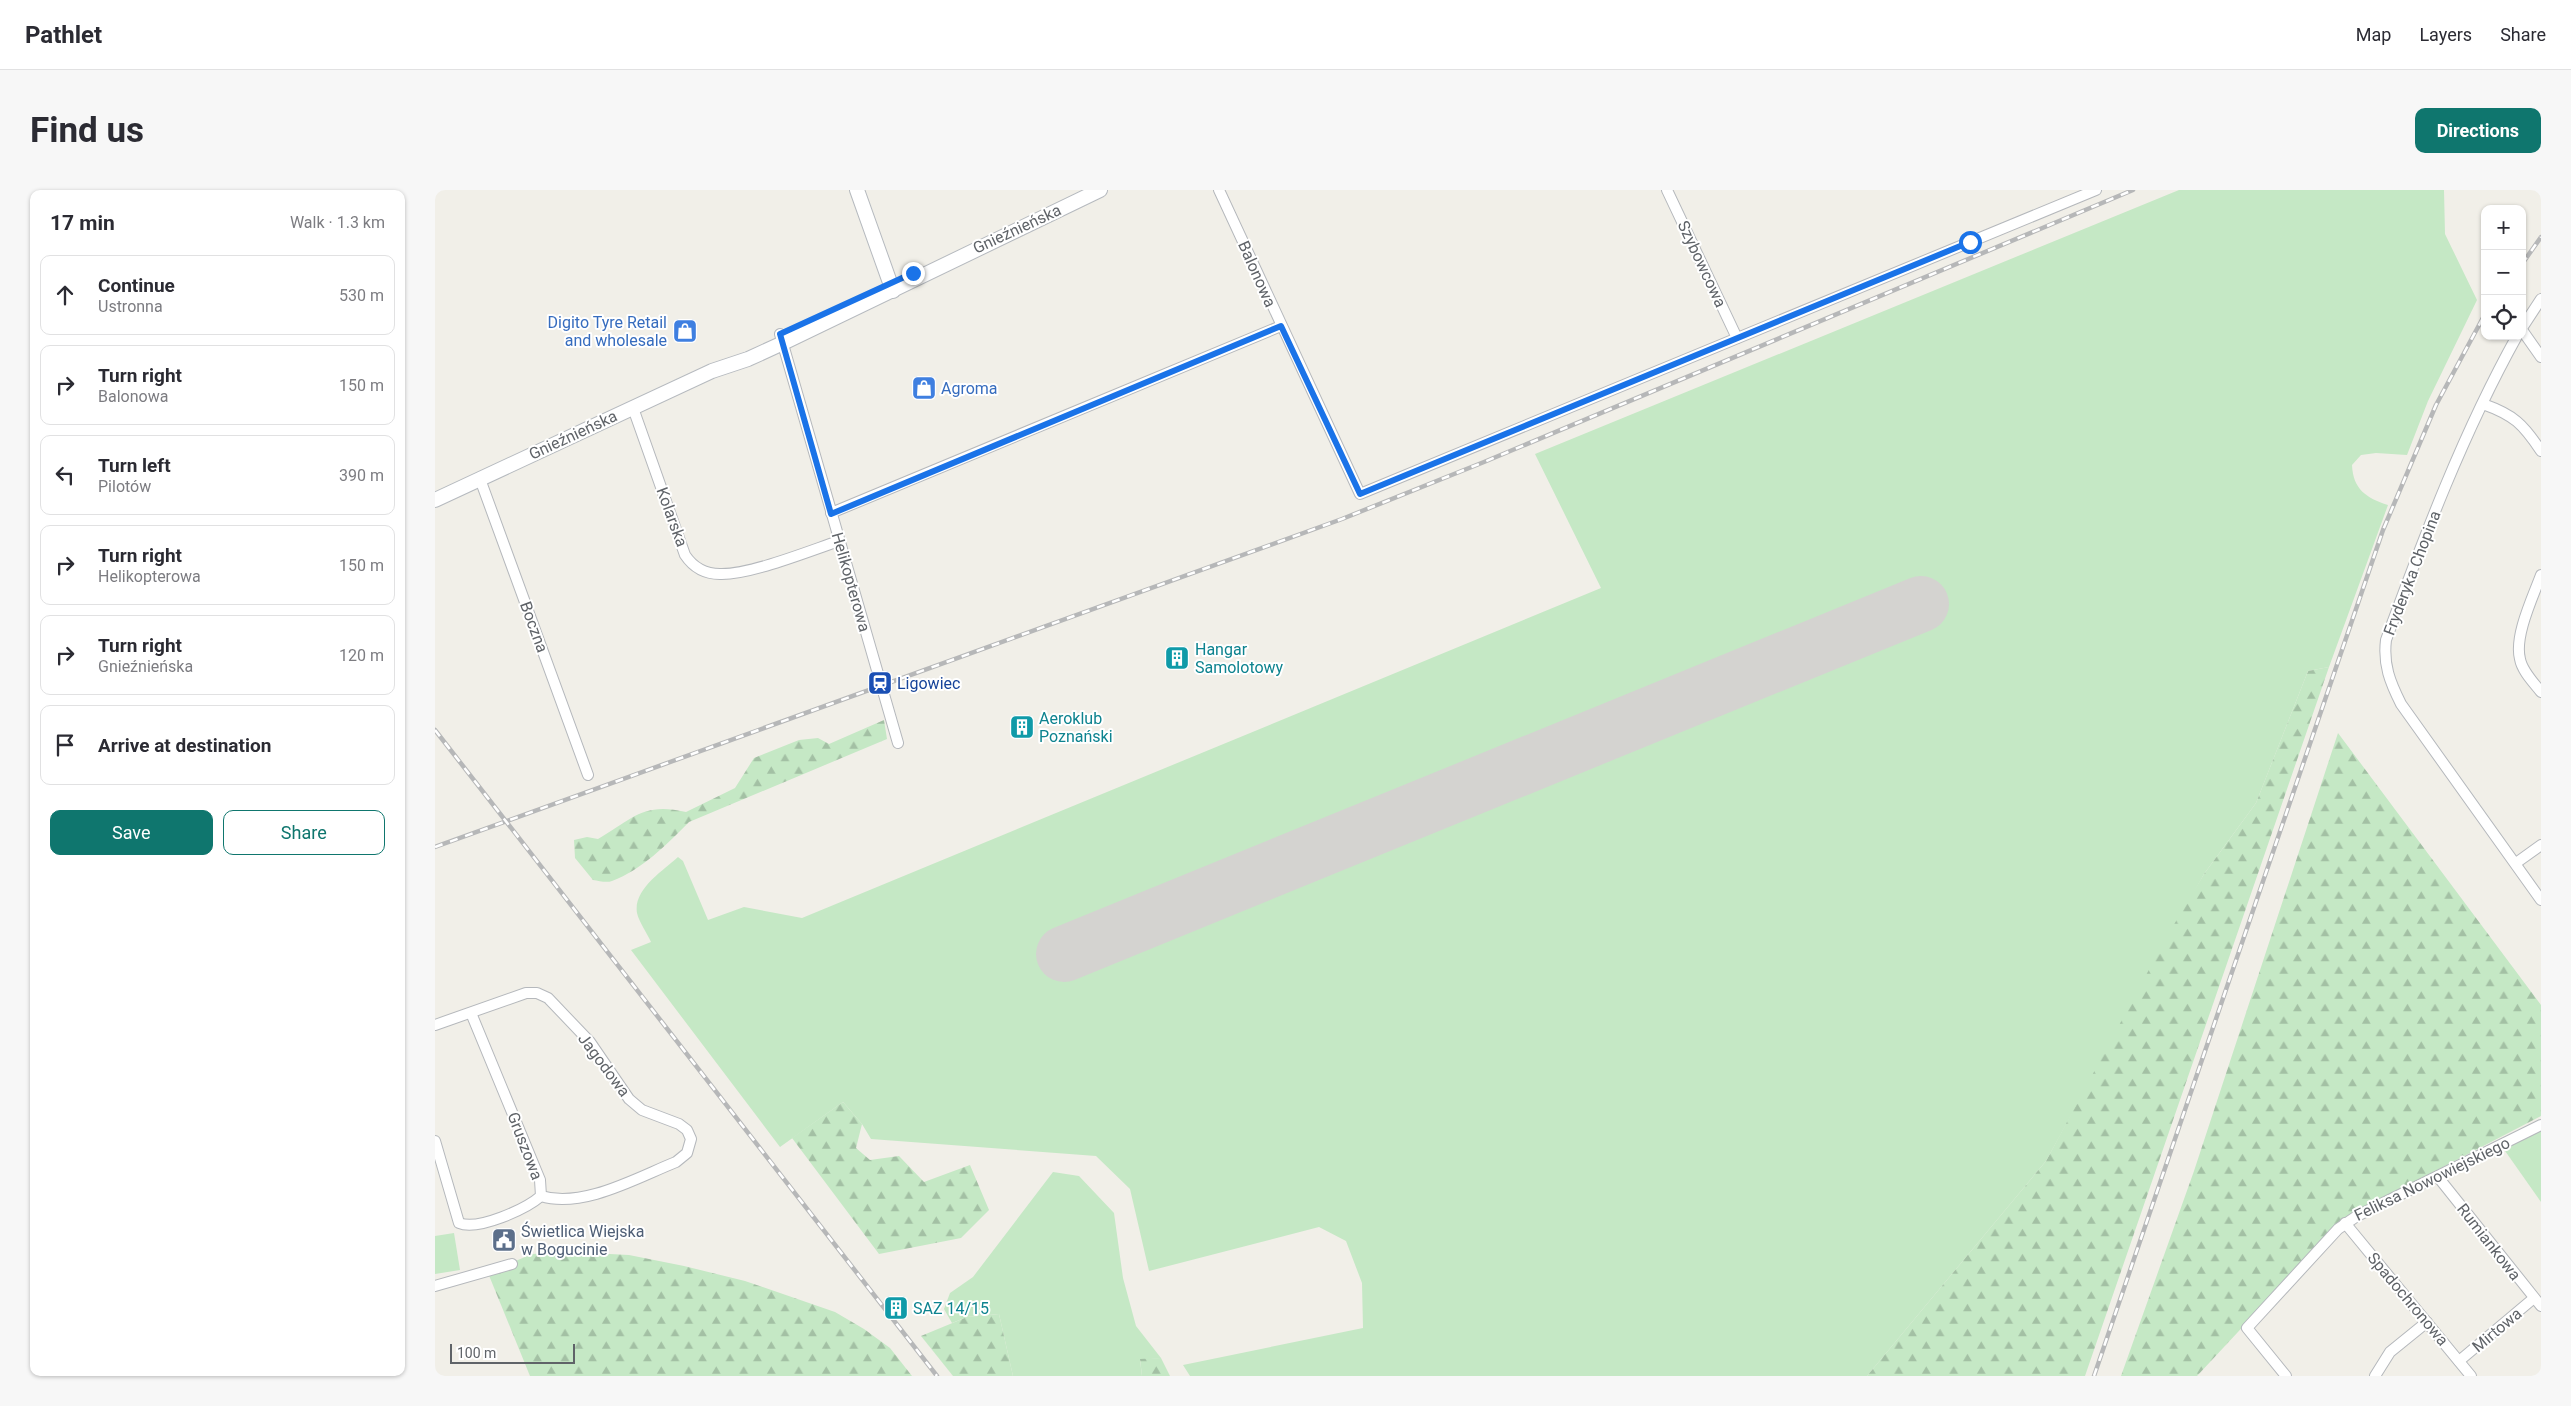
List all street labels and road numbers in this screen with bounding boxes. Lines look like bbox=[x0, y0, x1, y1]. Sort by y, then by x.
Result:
street label: Gnieźnieńska bbox=[970, 200, 1064, 258]
street label: Szybowcowa bbox=[1674, 218, 1730, 310]
street label: Balonowa bbox=[1234, 238, 1280, 310]
street label: Gnieźnieńska bbox=[526, 406, 620, 464]
street label: Kolarska bbox=[652, 485, 692, 549]
street label: Fryderyka Chopina bbox=[2380, 508, 2444, 638]
street label: Helikopterowa bbox=[828, 530, 874, 634]
street label: Boczna bbox=[516, 599, 552, 655]
street label: Jagodowa bbox=[574, 1030, 634, 1100]
street label: Gruszowa bbox=[503, 1109, 547, 1183]
street label: Feliksa Nowowiejskiego bbox=[2351, 1133, 2513, 1225]
street label: Rumiankowa bbox=[2453, 1200, 2525, 1284]
street label: Spadochronowa bbox=[2364, 1249, 2452, 1349]
street label: Mirtowa bbox=[2468, 1304, 2526, 1356]

